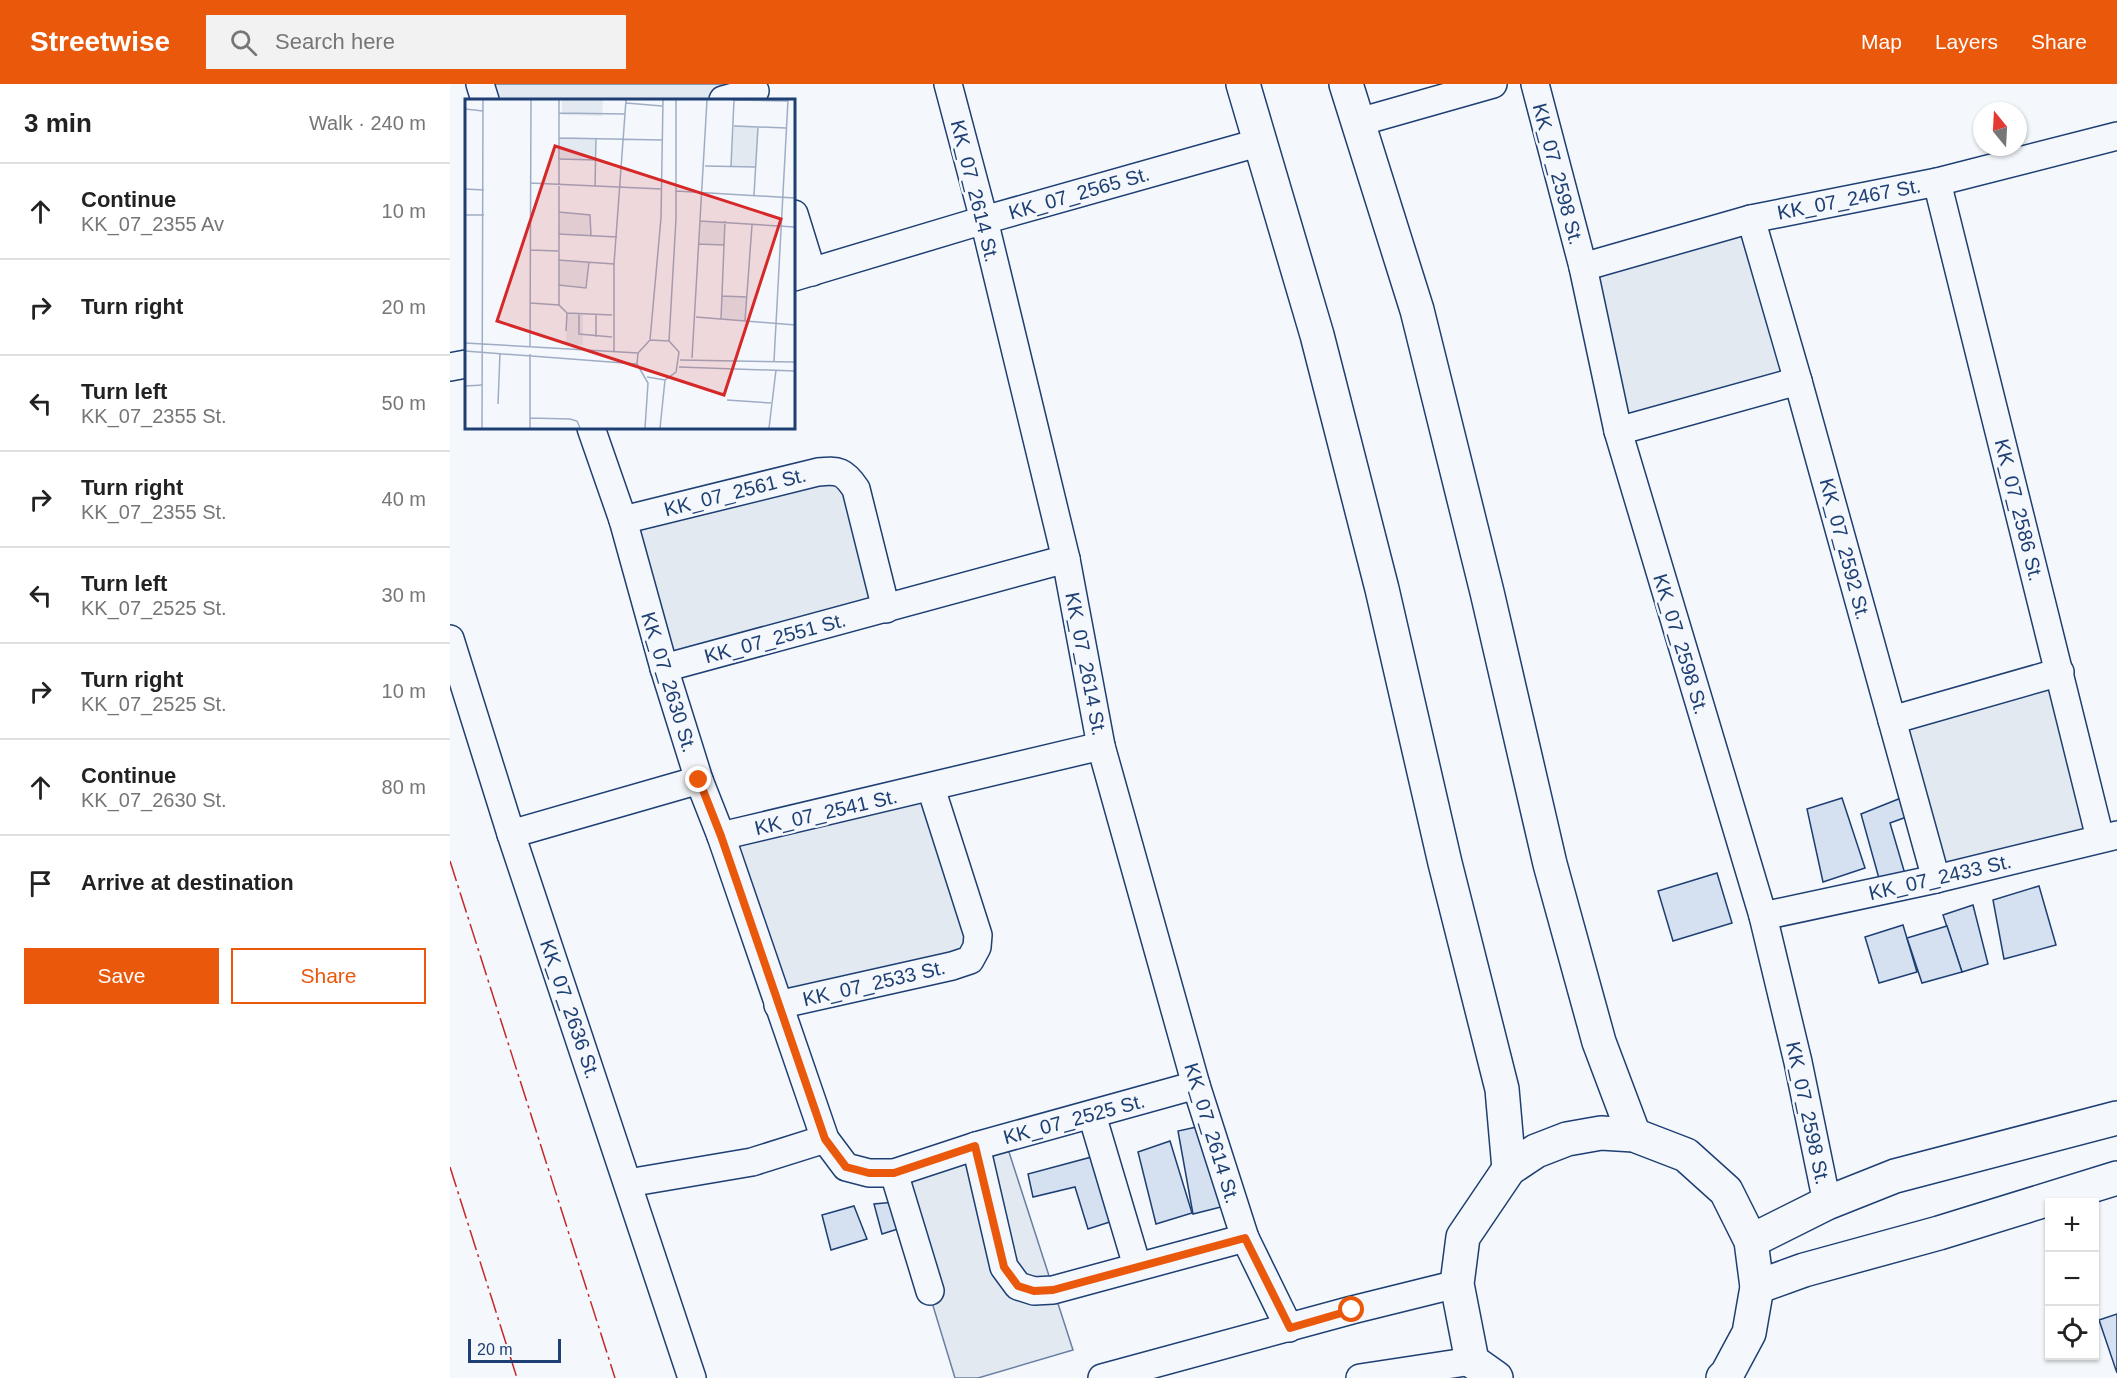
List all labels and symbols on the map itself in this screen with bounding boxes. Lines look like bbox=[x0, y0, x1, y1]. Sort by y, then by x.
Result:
inset map bbox=[465, 99, 795, 429]
street label: KK_07_2598 St. bbox=[1528, 101, 1587, 247]
north arrow bbox=[1973, 102, 2027, 156]
street label: KK_07_2614 St. bbox=[946, 118, 1003, 265]
street label: KK_07_2565 St. bbox=[1006, 162, 1152, 225]
street label: KK_07_2467 St. bbox=[1775, 174, 1923, 225]
street label: KK_07_2586 St. bbox=[1990, 437, 2047, 584]
street label: KK_07_2561 St. bbox=[662, 464, 809, 521]
street label: KK_07_2592 St. bbox=[1815, 476, 1874, 622]
street label: KK_07_2598 St. bbox=[1648, 571, 1713, 717]
street label: KK_07_2614 St. bbox=[1060, 590, 1111, 738]
street label: KK_07_2630 St. bbox=[636, 609, 701, 755]
street label: KK_07_2551 St. bbox=[702, 609, 848, 668]
route end bbox=[685, 766, 711, 792]
street label: KK_07_2541 St. bbox=[753, 785, 900, 840]
street label: KK_07_2433 St. bbox=[1867, 850, 2014, 905]
street label: KK_07_2636 St. bbox=[535, 937, 604, 1082]
street label: KK_07_2533 St. bbox=[801, 956, 948, 1011]
street label: KK_07_2598 St. bbox=[1781, 1039, 1834, 1187]
street label: KK_07_2614 St. bbox=[1179, 1060, 1244, 1206]
street label: KK_07_2525 St. bbox=[1001, 1090, 1147, 1149]
route start bbox=[1338, 1296, 1364, 1322]
scale bar bbox=[468, 1336, 561, 1364]

